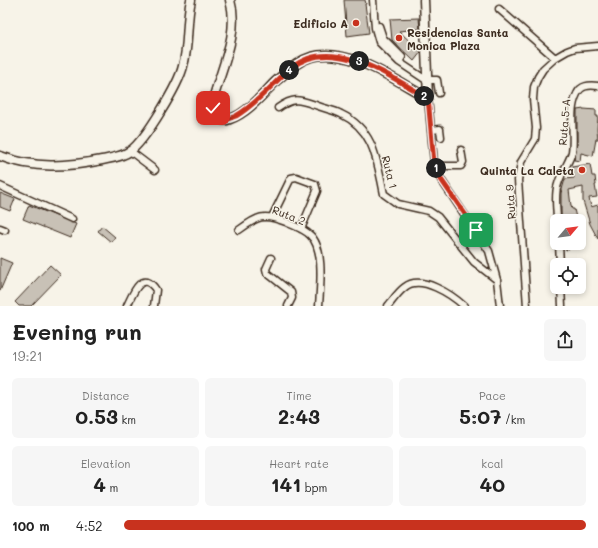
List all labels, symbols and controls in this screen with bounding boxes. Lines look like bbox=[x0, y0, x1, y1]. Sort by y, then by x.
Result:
place label: Edificio A bbox=[293, 16, 348, 31]
marker: Edificio A bbox=[351, 18, 361, 28]
place label: Residencias Santa Monica Plaza bbox=[407, 25, 509, 53]
marker: Residencias Santa Monica Plaza bbox=[394, 33, 404, 43]
pin: 3 bbox=[349, 51, 369, 71]
text: 3 bbox=[356, 53, 362, 68]
pin: 4 bbox=[279, 60, 299, 80]
text: 4 bbox=[286, 62, 292, 77]
pin: 2 bbox=[414, 86, 434, 106]
text: 2 bbox=[421, 88, 427, 103]
pin bbox=[196, 91, 230, 125]
icon: check bbox=[202, 97, 224, 119]
street label: Ruta 5-A bbox=[554, 98, 574, 146]
street label: Ruta 1 bbox=[379, 154, 401, 190]
pin: 1 bbox=[426, 158, 446, 178]
text: 1 bbox=[434, 160, 438, 175]
place label: Quinta La Caleta bbox=[480, 163, 574, 178]
marker: Quinta La Caleta bbox=[577, 165, 587, 175]
street label: Ruta 9 bbox=[501, 184, 519, 220]
street label: Ruta 2 bbox=[270, 202, 308, 228]
pin bbox=[459, 213, 493, 247]
north arrow bbox=[550, 214, 586, 250]
map controls bbox=[550, 214, 586, 294]
icon: arrive bbox=[465, 219, 487, 241]
button: locate bbox=[550, 258, 586, 294]
text: Evening run bbox=[12, 317, 142, 346]
button: share bbox=[544, 319, 586, 361]
text: 19:21 bbox=[12, 347, 43, 364]
text: Distance bbox=[82, 388, 129, 403]
text: Time bbox=[286, 388, 312, 403]
text: Pace bbox=[479, 388, 506, 403]
text: 0.53 bbox=[75, 403, 118, 429]
text: 2:43 bbox=[278, 403, 320, 429]
text: 5:07 bbox=[459, 403, 501, 429]
text: km bbox=[118, 412, 136, 427]
text: /km bbox=[501, 412, 525, 427]
text: Elevation bbox=[81, 456, 130, 471]
text: Heart rate bbox=[269, 456, 329, 471]
text: kcal bbox=[481, 456, 503, 471]
text: 4 bbox=[93, 471, 106, 497]
text: 141 bbox=[271, 471, 301, 497]
text: 40 bbox=[480, 471, 505, 497]
text: m bbox=[106, 480, 118, 495]
text: bpm bbox=[301, 480, 327, 495]
text: 100 m bbox=[12, 517, 49, 534]
text: 4:52 bbox=[76, 517, 102, 534]

